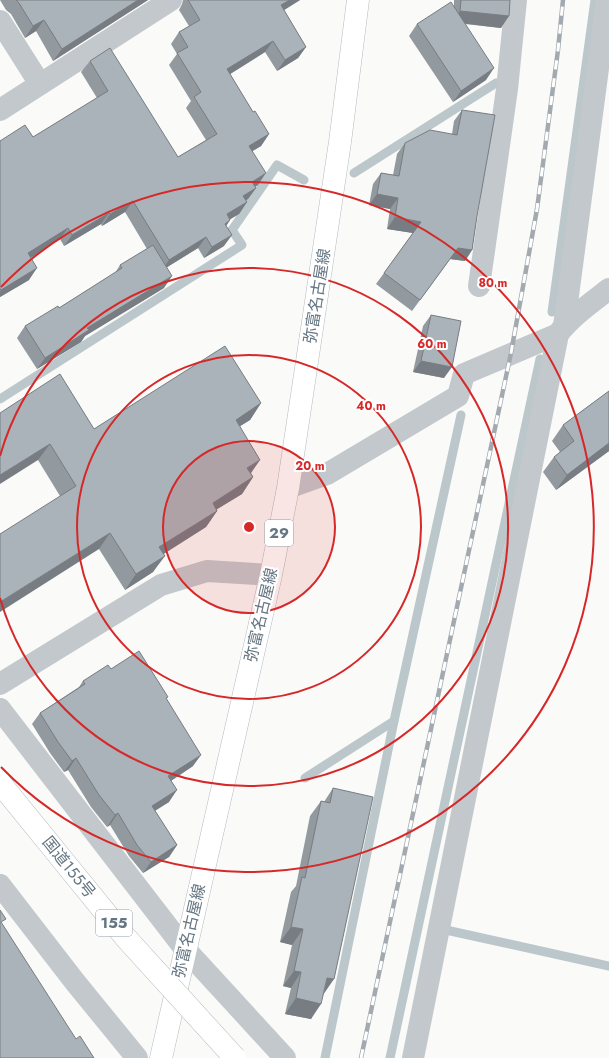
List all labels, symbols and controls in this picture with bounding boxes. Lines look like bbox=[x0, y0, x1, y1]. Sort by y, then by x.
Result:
street label: 弥富名古屋線 bbox=[298, 247, 336, 345]
text: 80 m bbox=[479, 274, 508, 292]
text: 60 m bbox=[417, 335, 447, 353]
text: 40 m bbox=[356, 397, 386, 415]
text: 20 m bbox=[295, 457, 325, 475]
centre of rings bbox=[242, 520, 256, 534]
road number: 29 bbox=[265, 520, 293, 546]
street label: 弥富名古屋線 bbox=[239, 566, 283, 664]
street label: 国道155号 bbox=[37, 831, 101, 903]
street label: 弥富名古屋線 bbox=[167, 882, 211, 980]
road number: 155 bbox=[96, 910, 132, 936]

